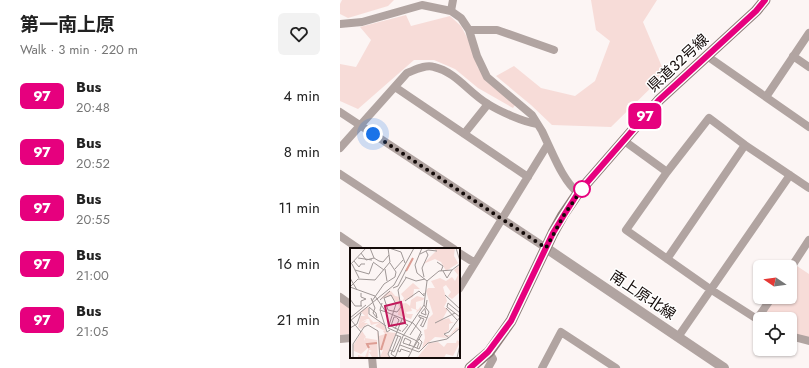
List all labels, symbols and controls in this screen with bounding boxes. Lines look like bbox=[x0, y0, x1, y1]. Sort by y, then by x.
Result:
text: 第一南上原 bbox=[20, 11, 115, 38]
button: heart bbox=[278, 13, 320, 55]
street label: 県道32号線 bbox=[642, 29, 714, 97]
text: Walk · 3 min · 220 m bbox=[20, 40, 138, 59]
text: Bus bbox=[76, 76, 101, 98]
text: 4 min bbox=[283, 85, 320, 107]
text: 97 bbox=[33, 86, 51, 106]
text: 20:48 bbox=[76, 98, 110, 117]
line badge: 97 bbox=[627, 103, 663, 129]
text: 97 bbox=[636, 106, 654, 126]
your location bbox=[363, 124, 383, 144]
text: Bus bbox=[76, 132, 101, 154]
text: 8 min bbox=[284, 141, 320, 163]
text: 97 bbox=[33, 142, 51, 162]
text: 20:52 bbox=[76, 154, 110, 173]
unlabelled marker bbox=[573, 180, 591, 198]
text: Bus bbox=[76, 188, 101, 210]
text: 11 min bbox=[279, 197, 320, 219]
text: 97 bbox=[33, 198, 51, 218]
text: 20:55 bbox=[76, 210, 110, 229]
text: Bus bbox=[76, 244, 101, 266]
inset map bbox=[350, 248, 460, 358]
text: 16 min bbox=[277, 253, 320, 275]
text: 97 bbox=[33, 254, 51, 274]
north arrow bbox=[753, 260, 797, 304]
map controls bbox=[753, 260, 797, 356]
street label: 南上原北線 bbox=[606, 265, 680, 325]
text: 21:00 bbox=[76, 266, 109, 285]
text: Bus bbox=[76, 300, 101, 322]
text: 21 min bbox=[277, 309, 320, 331]
text: 97 bbox=[33, 310, 51, 330]
button: locate bbox=[753, 312, 797, 356]
text: 21:05 bbox=[76, 322, 108, 341]

